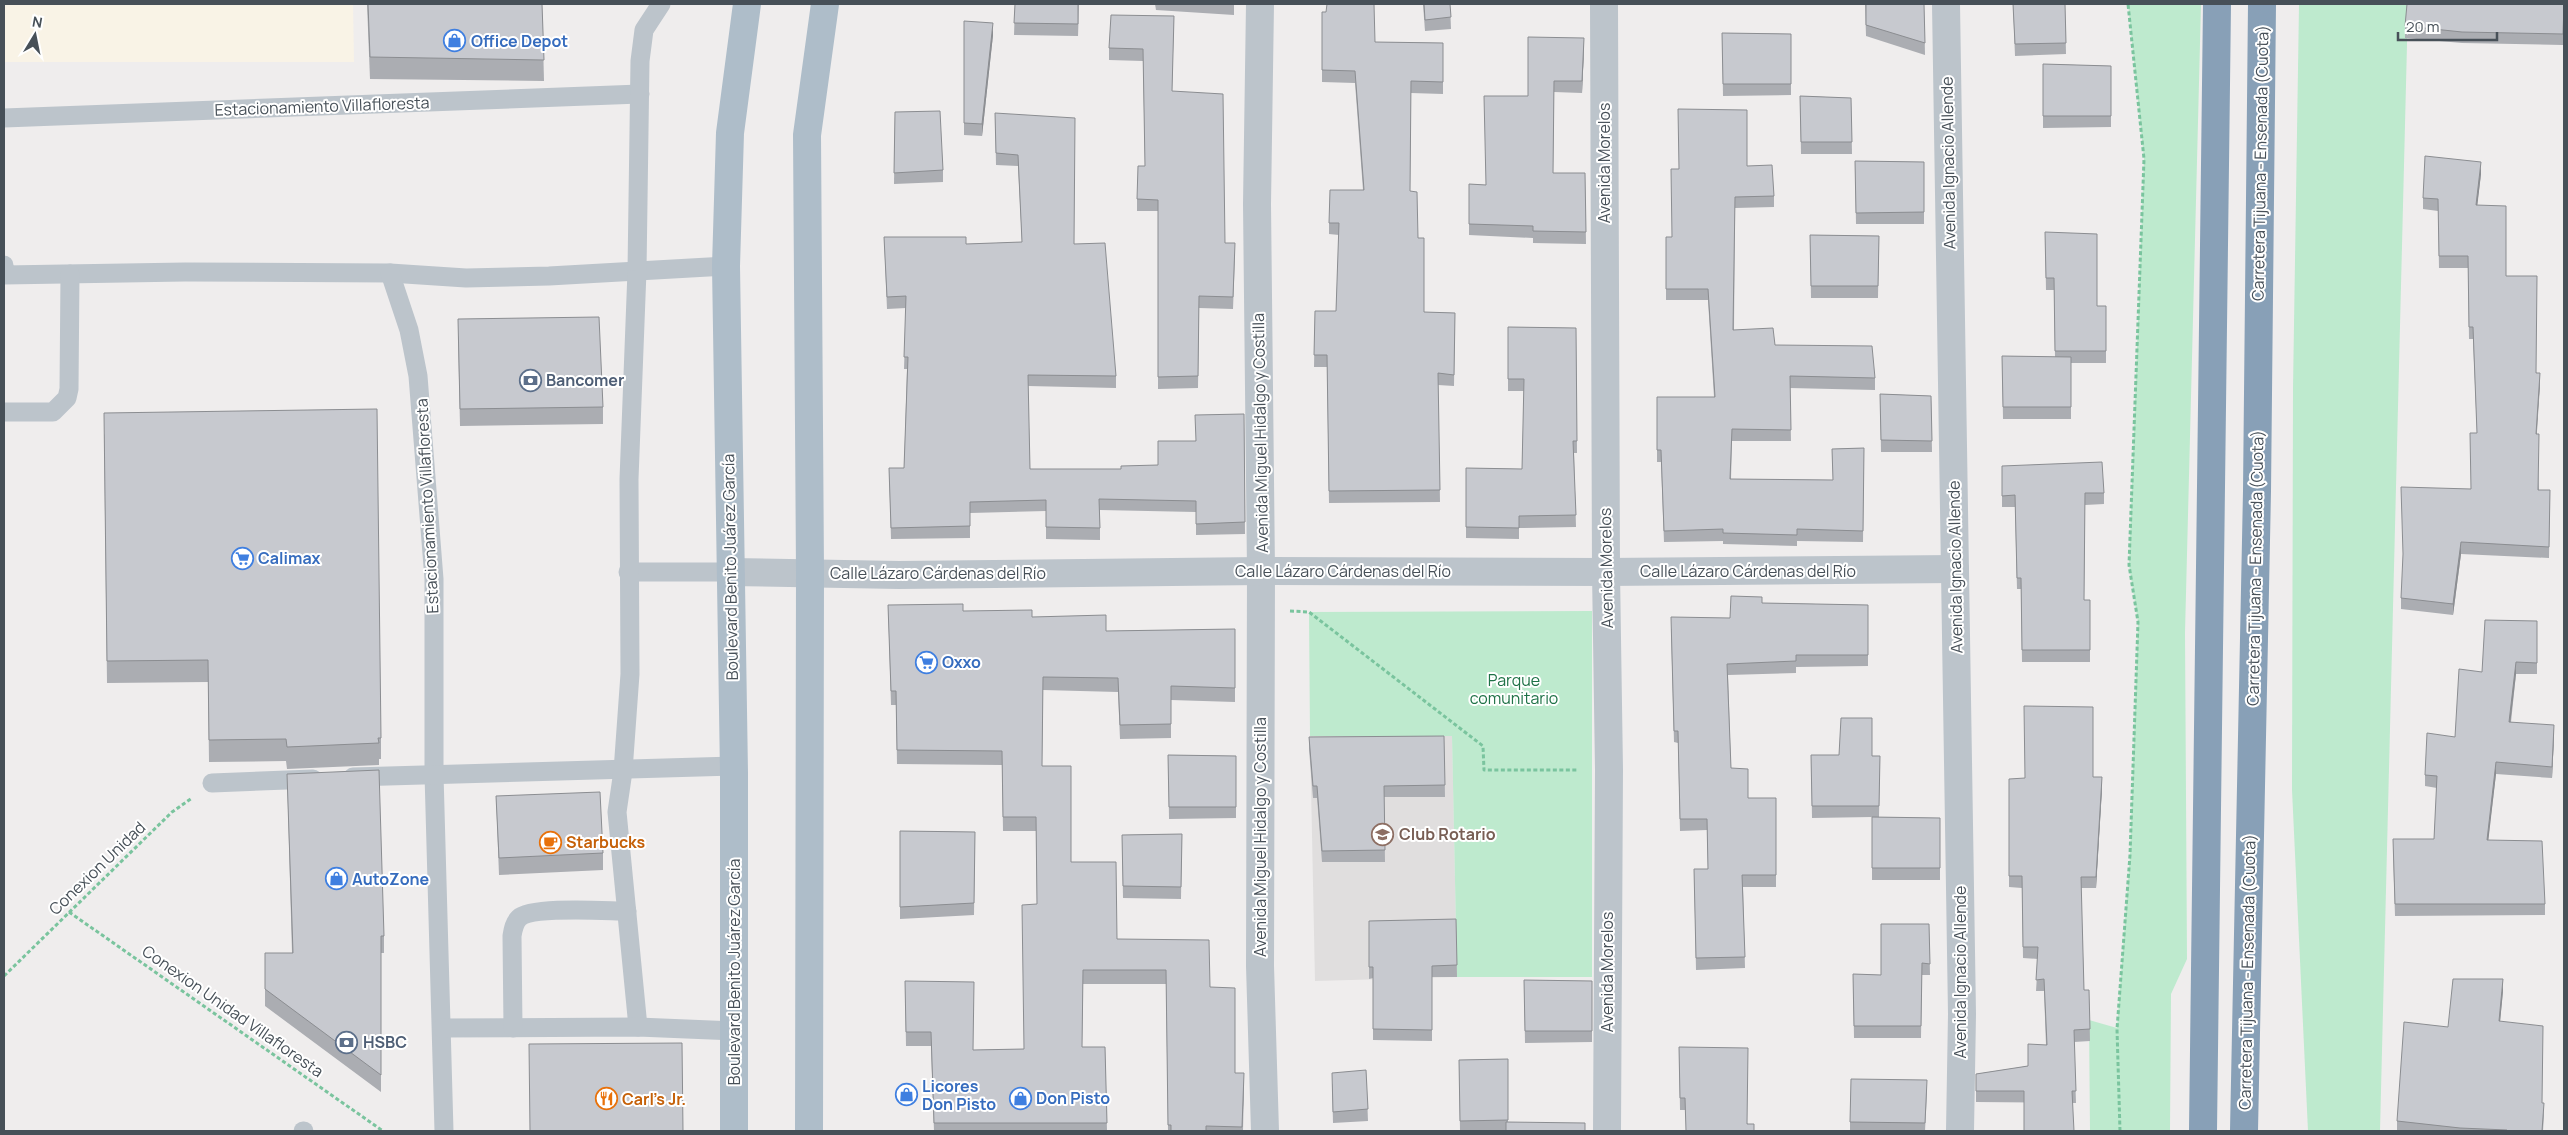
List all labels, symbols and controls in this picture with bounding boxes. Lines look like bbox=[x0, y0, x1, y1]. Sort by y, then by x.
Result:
north arrow bbox=[10, 10, 60, 60]
scale bar bbox=[2398, 10, 2497, 42]
text: N bbox=[31, 11, 44, 32]
text: 20 m bbox=[2406, 16, 2439, 37]
street label: Carretera Tijuana - Ensenada (Cuota) bbox=[2247, 25, 2273, 301]
shop icon: Office Depot bbox=[443, 29, 467, 53]
place label: Office Depot bbox=[471, 30, 568, 52]
street label: Avenida Ignacio Allende bbox=[1935, 76, 1961, 250]
street label: Estacionamiento Villafloresta bbox=[214, 91, 430, 121]
street label: Avenida Morelos bbox=[1593, 103, 1615, 223]
street label: Avenida Miguel Hidalgo y Costilla bbox=[1247, 313, 1273, 553]
bank icon: Bancomer bbox=[518, 368, 542, 392]
place label: Bancomer bbox=[546, 369, 624, 391]
street label: Estacionamiento Villafloresta bbox=[410, 398, 444, 614]
street label: Carretera Tijuana - Ensenada (Cuota) bbox=[2242, 430, 2268, 706]
street label: Boulevard Benito Juárez García bbox=[717, 453, 743, 681]
street label: Avenida Ignacio Allende bbox=[1942, 480, 1968, 654]
street label: Avenida Morelos bbox=[1594, 508, 1618, 628]
supermarket icon: Calimax bbox=[230, 546, 254, 570]
place label: Calimax bbox=[258, 547, 321, 569]
street label: Calle Lázaro Cárdenas del Río bbox=[1235, 560, 1451, 582]
street label: Calle Lázaro Cárdenas del Río bbox=[1640, 560, 1856, 582]
street label: Calle Lázaro Cárdenas del Río bbox=[830, 562, 1046, 584]
supermarket icon: Oxxo bbox=[914, 650, 938, 674]
place label: Oxxo bbox=[942, 651, 981, 673]
park label: Parque comunitario bbox=[1470, 669, 1558, 709]
street label: Avenida Miguel Hidalgo y Costilla bbox=[1249, 717, 1271, 957]
street label: Conexion Unidad bbox=[44, 816, 150, 920]
school or university icon: Club Rotario bbox=[1371, 822, 1395, 846]
place label: Club Rotario bbox=[1399, 823, 1496, 845]
cafe icon: Starbucks bbox=[538, 830, 562, 854]
place label: Starbucks bbox=[566, 831, 646, 853]
street label: Carretera Tijuana - Ensenada (Cuota) bbox=[2234, 834, 2260, 1110]
street label: Boulevard Benito Juárez García bbox=[723, 859, 745, 1085]
shop icon: AutoZone bbox=[324, 867, 348, 891]
place label: AutoZone bbox=[352, 868, 429, 890]
street label: Avenida Ignacio Allende bbox=[1949, 886, 1971, 1058]
street label: Avenida Morelos bbox=[1596, 912, 1618, 1032]
street label: Conexion Unidad Villafloresta bbox=[138, 940, 328, 1082]
bank icon: HSBC bbox=[335, 1030, 359, 1054]
place label: HSBC bbox=[363, 1031, 407, 1053]
place label: Licores Don Pisto bbox=[922, 1075, 996, 1115]
shop icon: Licores Don Pisto bbox=[894, 1083, 918, 1107]
shop icon: Don Pisto bbox=[1008, 1086, 1032, 1110]
restaurant icon: Carl's Jr. bbox=[594, 1087, 618, 1111]
place label: Don Pisto bbox=[1036, 1087, 1110, 1109]
place label: Carl's Jr. bbox=[622, 1088, 686, 1110]

